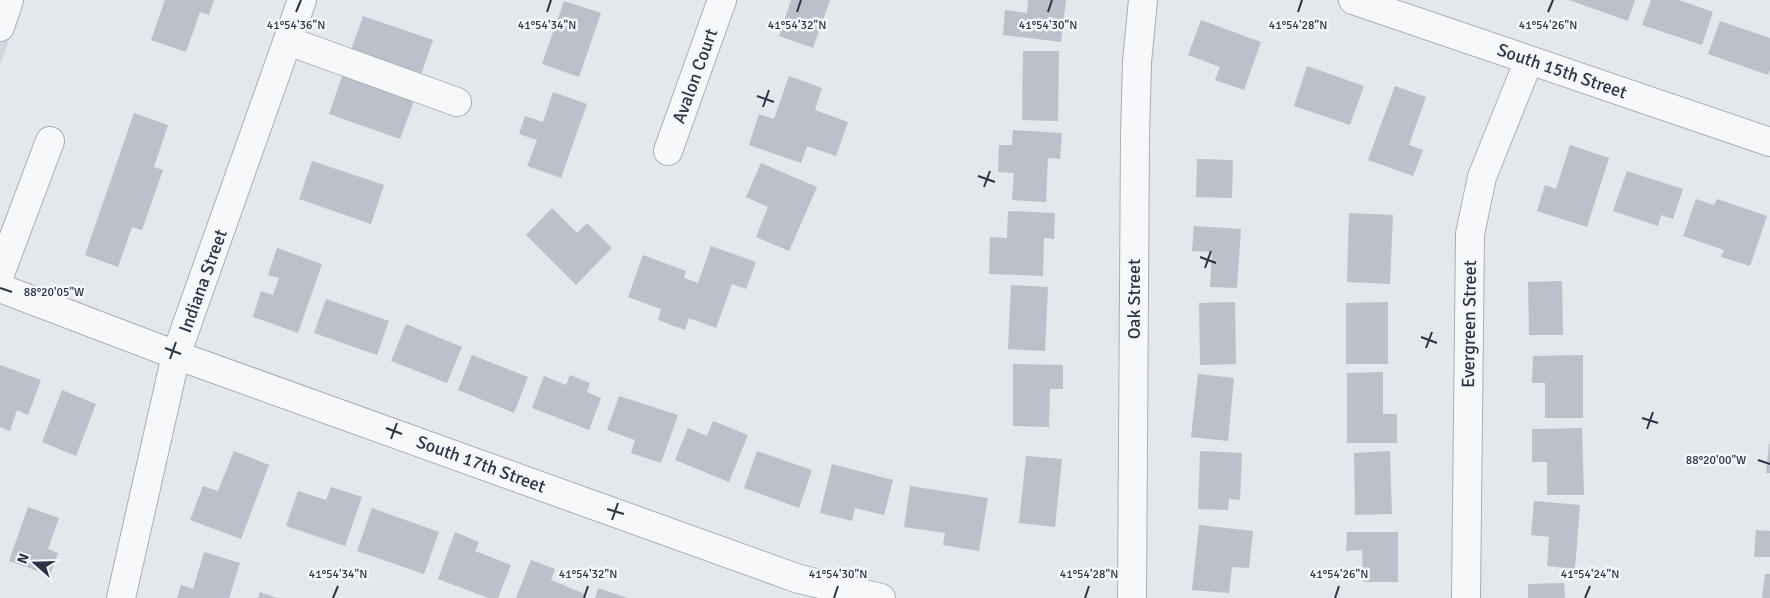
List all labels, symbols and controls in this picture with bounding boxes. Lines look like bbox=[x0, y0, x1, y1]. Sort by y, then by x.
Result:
text: 41°54'36"N bbox=[267, 18, 325, 33]
text: 41°54'34"N bbox=[518, 18, 576, 33]
text: 41°54'32"N bbox=[768, 18, 826, 33]
text: 41°54'30"N bbox=[1019, 18, 1077, 33]
text: 41°54'28"N bbox=[1269, 18, 1327, 33]
text: 41°54'26"N bbox=[1519, 18, 1577, 33]
street label: Avalon Court bbox=[668, 25, 722, 127]
street label: South 15th Street bbox=[1494, 39, 1630, 103]
street label: Indiana Street bbox=[174, 226, 232, 336]
street label: Oak Street bbox=[1123, 259, 1145, 339]
street label: Evergreen Street bbox=[1457, 260, 1481, 388]
text: 88°20'05"W bbox=[24, 285, 84, 300]
street label: South 17th Street bbox=[413, 430, 549, 498]
text: 88°20'00"W bbox=[1686, 453, 1746, 468]
north arrow bbox=[10, 538, 60, 588]
text: N bbox=[14, 551, 33, 566]
text: 41°54'34"N bbox=[309, 567, 367, 582]
text: 41°54'32"N bbox=[559, 567, 617, 582]
text: 41°54'30"N bbox=[809, 567, 867, 582]
text: 41°54'28"N bbox=[1060, 567, 1118, 582]
text: 41°54'26"N bbox=[1310, 567, 1368, 582]
text: 41°54'24"N bbox=[1561, 567, 1619, 582]

